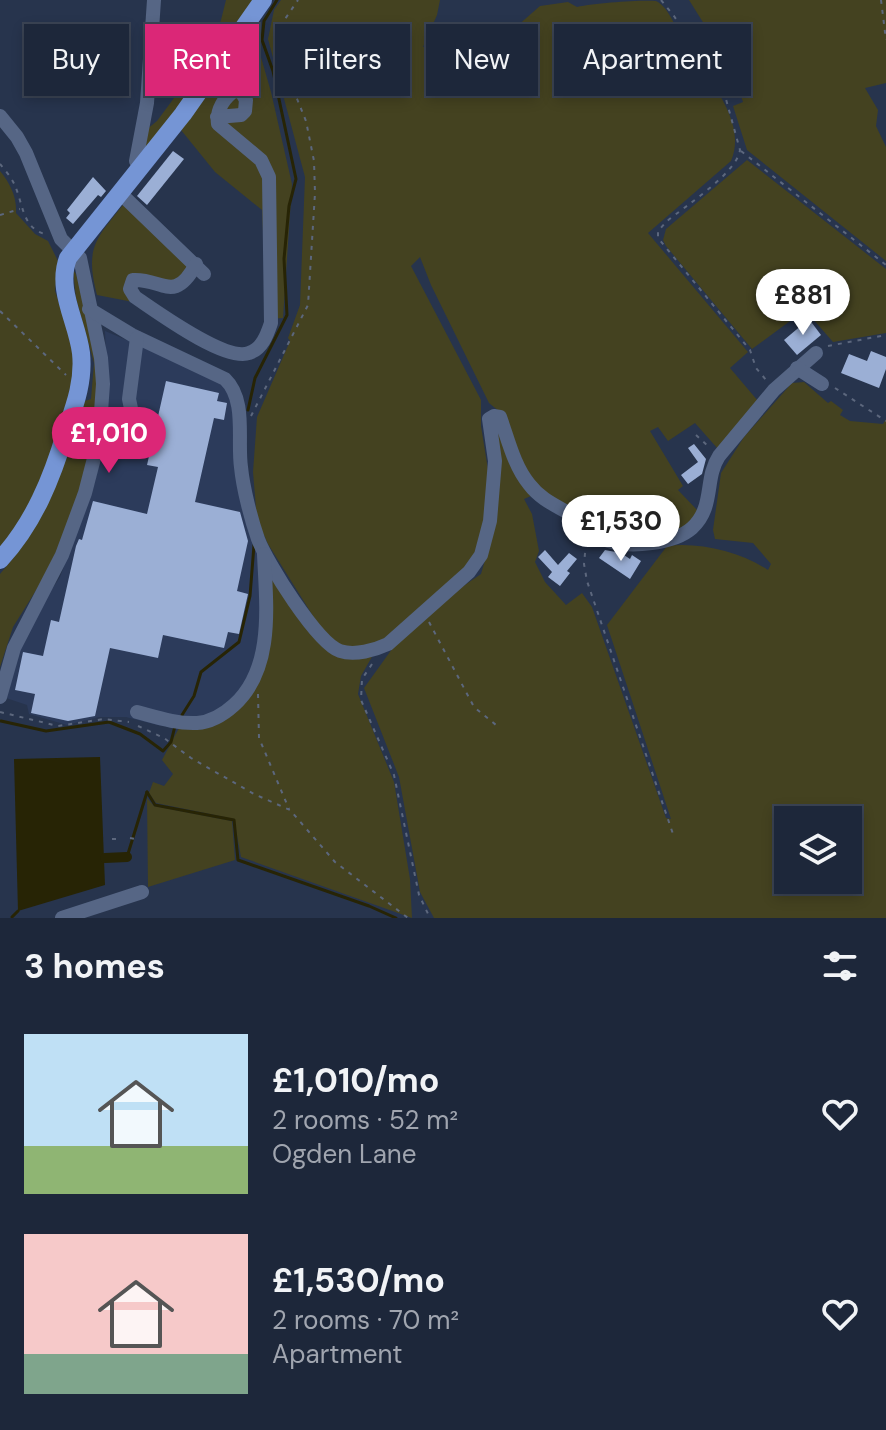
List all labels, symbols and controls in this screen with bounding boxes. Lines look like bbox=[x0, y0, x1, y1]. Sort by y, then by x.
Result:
chip: Buy bbox=[24, 24, 129, 96]
chip: Rent bbox=[145, 24, 259, 96]
chip: Filters bbox=[275, 24, 410, 96]
chip: New bbox=[426, 24, 538, 96]
chip: Apartment bbox=[554, 24, 751, 96]
pin: £881 bbox=[756, 269, 850, 337]
text: £881 bbox=[774, 278, 832, 312]
pin: £1,010 bbox=[44, 407, 174, 475]
text: £1,010 bbox=[70, 416, 148, 450]
pin: £1,530 bbox=[556, 495, 686, 563]
text: £1,530 bbox=[580, 504, 662, 538]
map controls bbox=[774, 806, 862, 894]
button: layers bbox=[774, 806, 862, 894]
text: 3 homes bbox=[24, 944, 165, 989]
icon: filters bbox=[818, 944, 862, 988]
text: £1,010/mo bbox=[272, 1058, 440, 1103]
icon: home bbox=[88, 1066, 184, 1162]
icon: heart bbox=[818, 1092, 862, 1136]
text: 2 rooms · 52 m² bbox=[272, 1103, 458, 1137]
text: Ogden Lane bbox=[272, 1137, 417, 1171]
text: £1,530/mo bbox=[272, 1258, 445, 1303]
icon: home bbox=[88, 1266, 184, 1362]
icon: heart bbox=[818, 1292, 862, 1336]
text: 2 rooms · 70 m² bbox=[272, 1303, 459, 1337]
text: Apartment bbox=[272, 1337, 403, 1371]

